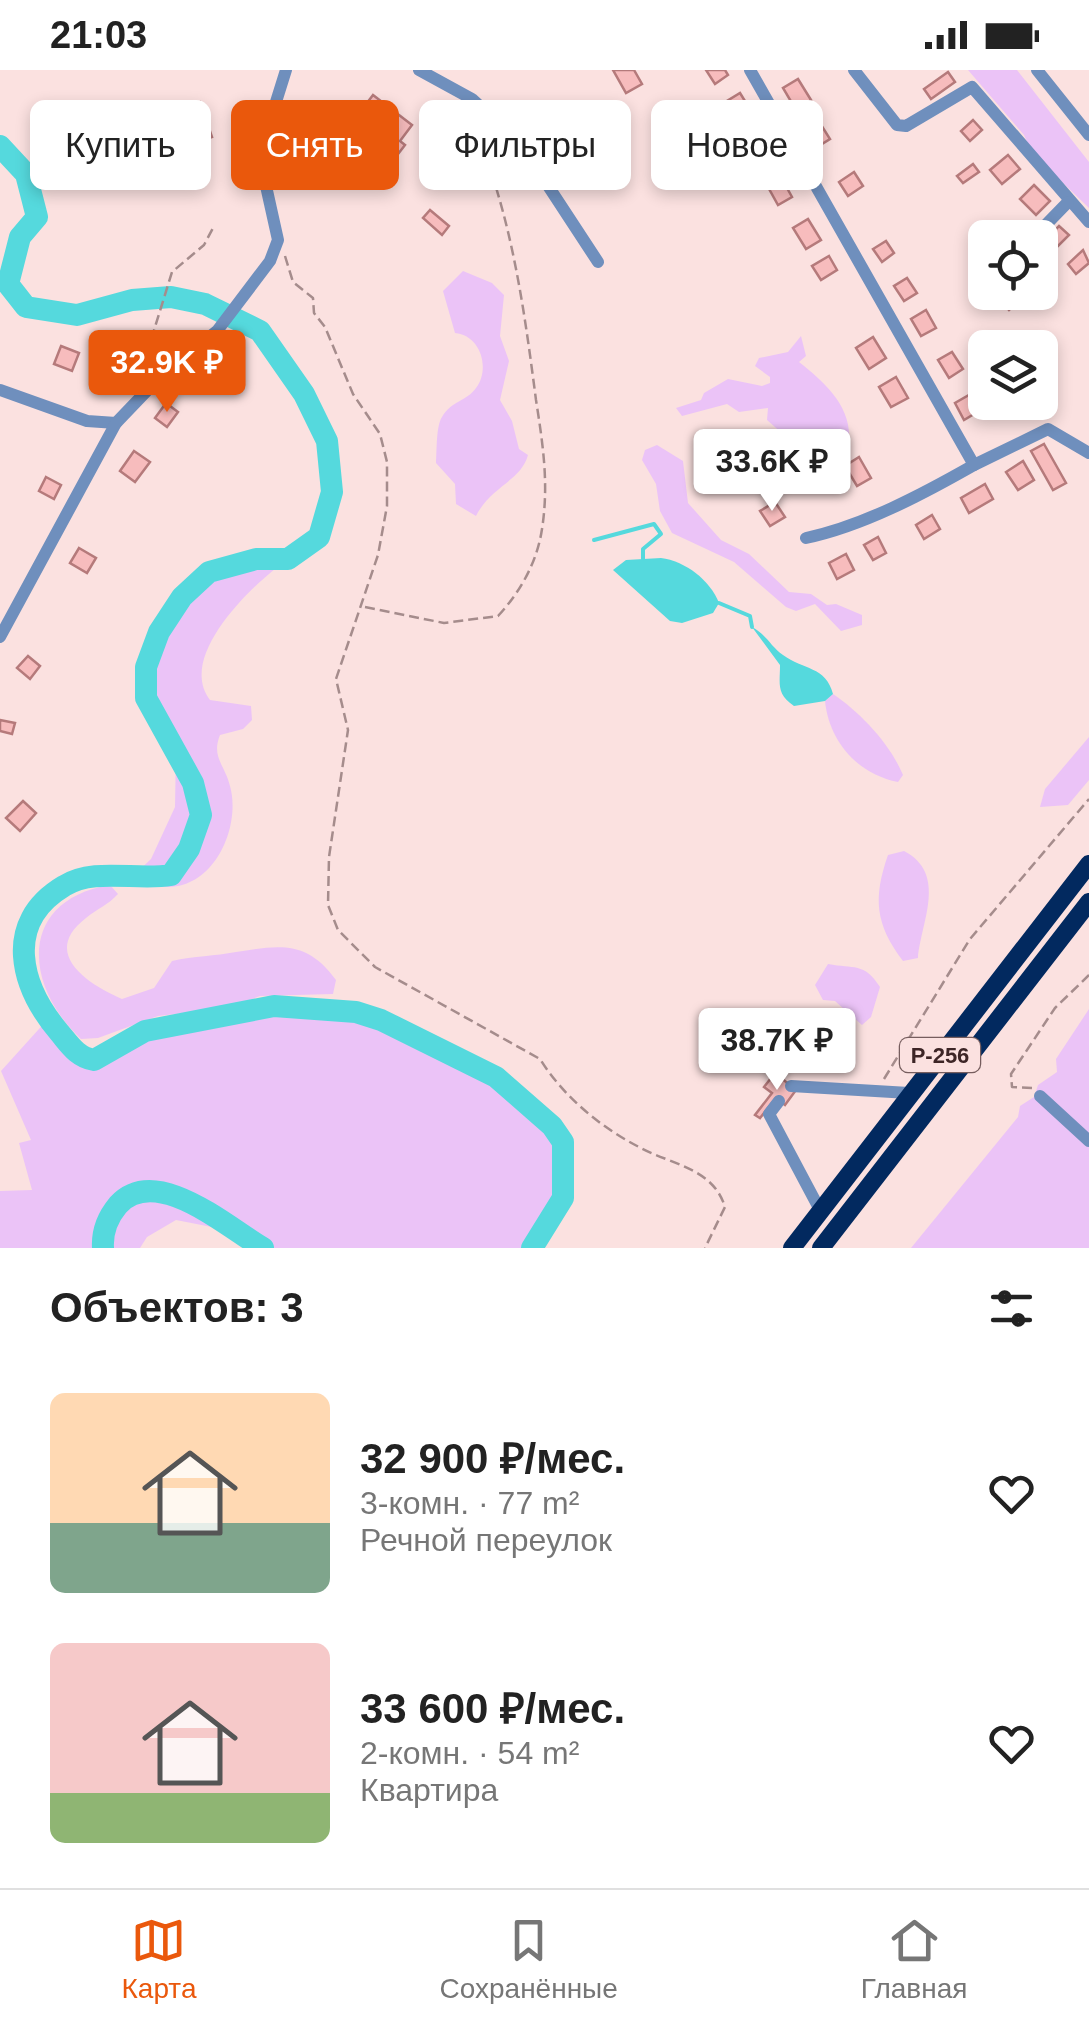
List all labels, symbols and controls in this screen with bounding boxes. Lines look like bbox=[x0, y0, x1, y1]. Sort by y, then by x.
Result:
text: 21:03 bbox=[50, 14, 147, 56]
chip: Купить bbox=[30, 100, 211, 190]
chip: Снять bbox=[231, 100, 399, 190]
chip: Фильтры bbox=[419, 100, 631, 190]
chip: Новое bbox=[651, 100, 823, 190]
map controls bbox=[968, 220, 1058, 420]
button: locate bbox=[968, 220, 1058, 310]
pin: 32.9K ₽ bbox=[75, 330, 259, 415]
button: layers bbox=[968, 330, 1058, 420]
text: 32.9K ₽ bbox=[111, 344, 223, 380]
pin: 33.6K ₽ bbox=[680, 429, 864, 514]
text: 33.6K ₽ bbox=[716, 443, 828, 479]
pin: 38.7K ₽ bbox=[685, 1008, 869, 1093]
text: 38.7K ₽ bbox=[721, 1022, 833, 1058]
road number: Р-256 bbox=[900, 1038, 980, 1072]
icon: filters bbox=[984, 1281, 1039, 1336]
text: Объектов: 3 bbox=[50, 1284, 304, 1331]
icon: home bbox=[130, 1433, 250, 1553]
text: 32 900 ₽/мес. bbox=[360, 1435, 625, 1482]
icon: heart bbox=[984, 1466, 1039, 1521]
text: 3-комн. · 77 m² bbox=[360, 1485, 579, 1521]
text: Речной переулок bbox=[360, 1522, 612, 1558]
icon: home bbox=[130, 1683, 250, 1803]
text: 33 600 ₽/мес. bbox=[360, 1685, 625, 1732]
icon: heart bbox=[984, 1716, 1039, 1771]
text: 2-комн. · 54 m² bbox=[360, 1735, 579, 1771]
text: Квартира bbox=[360, 1772, 498, 1808]
tab: Карта bbox=[122, 1913, 196, 2005]
tab: Сохранённые bbox=[440, 1913, 618, 2005]
tab: Главная bbox=[861, 1913, 967, 2005]

